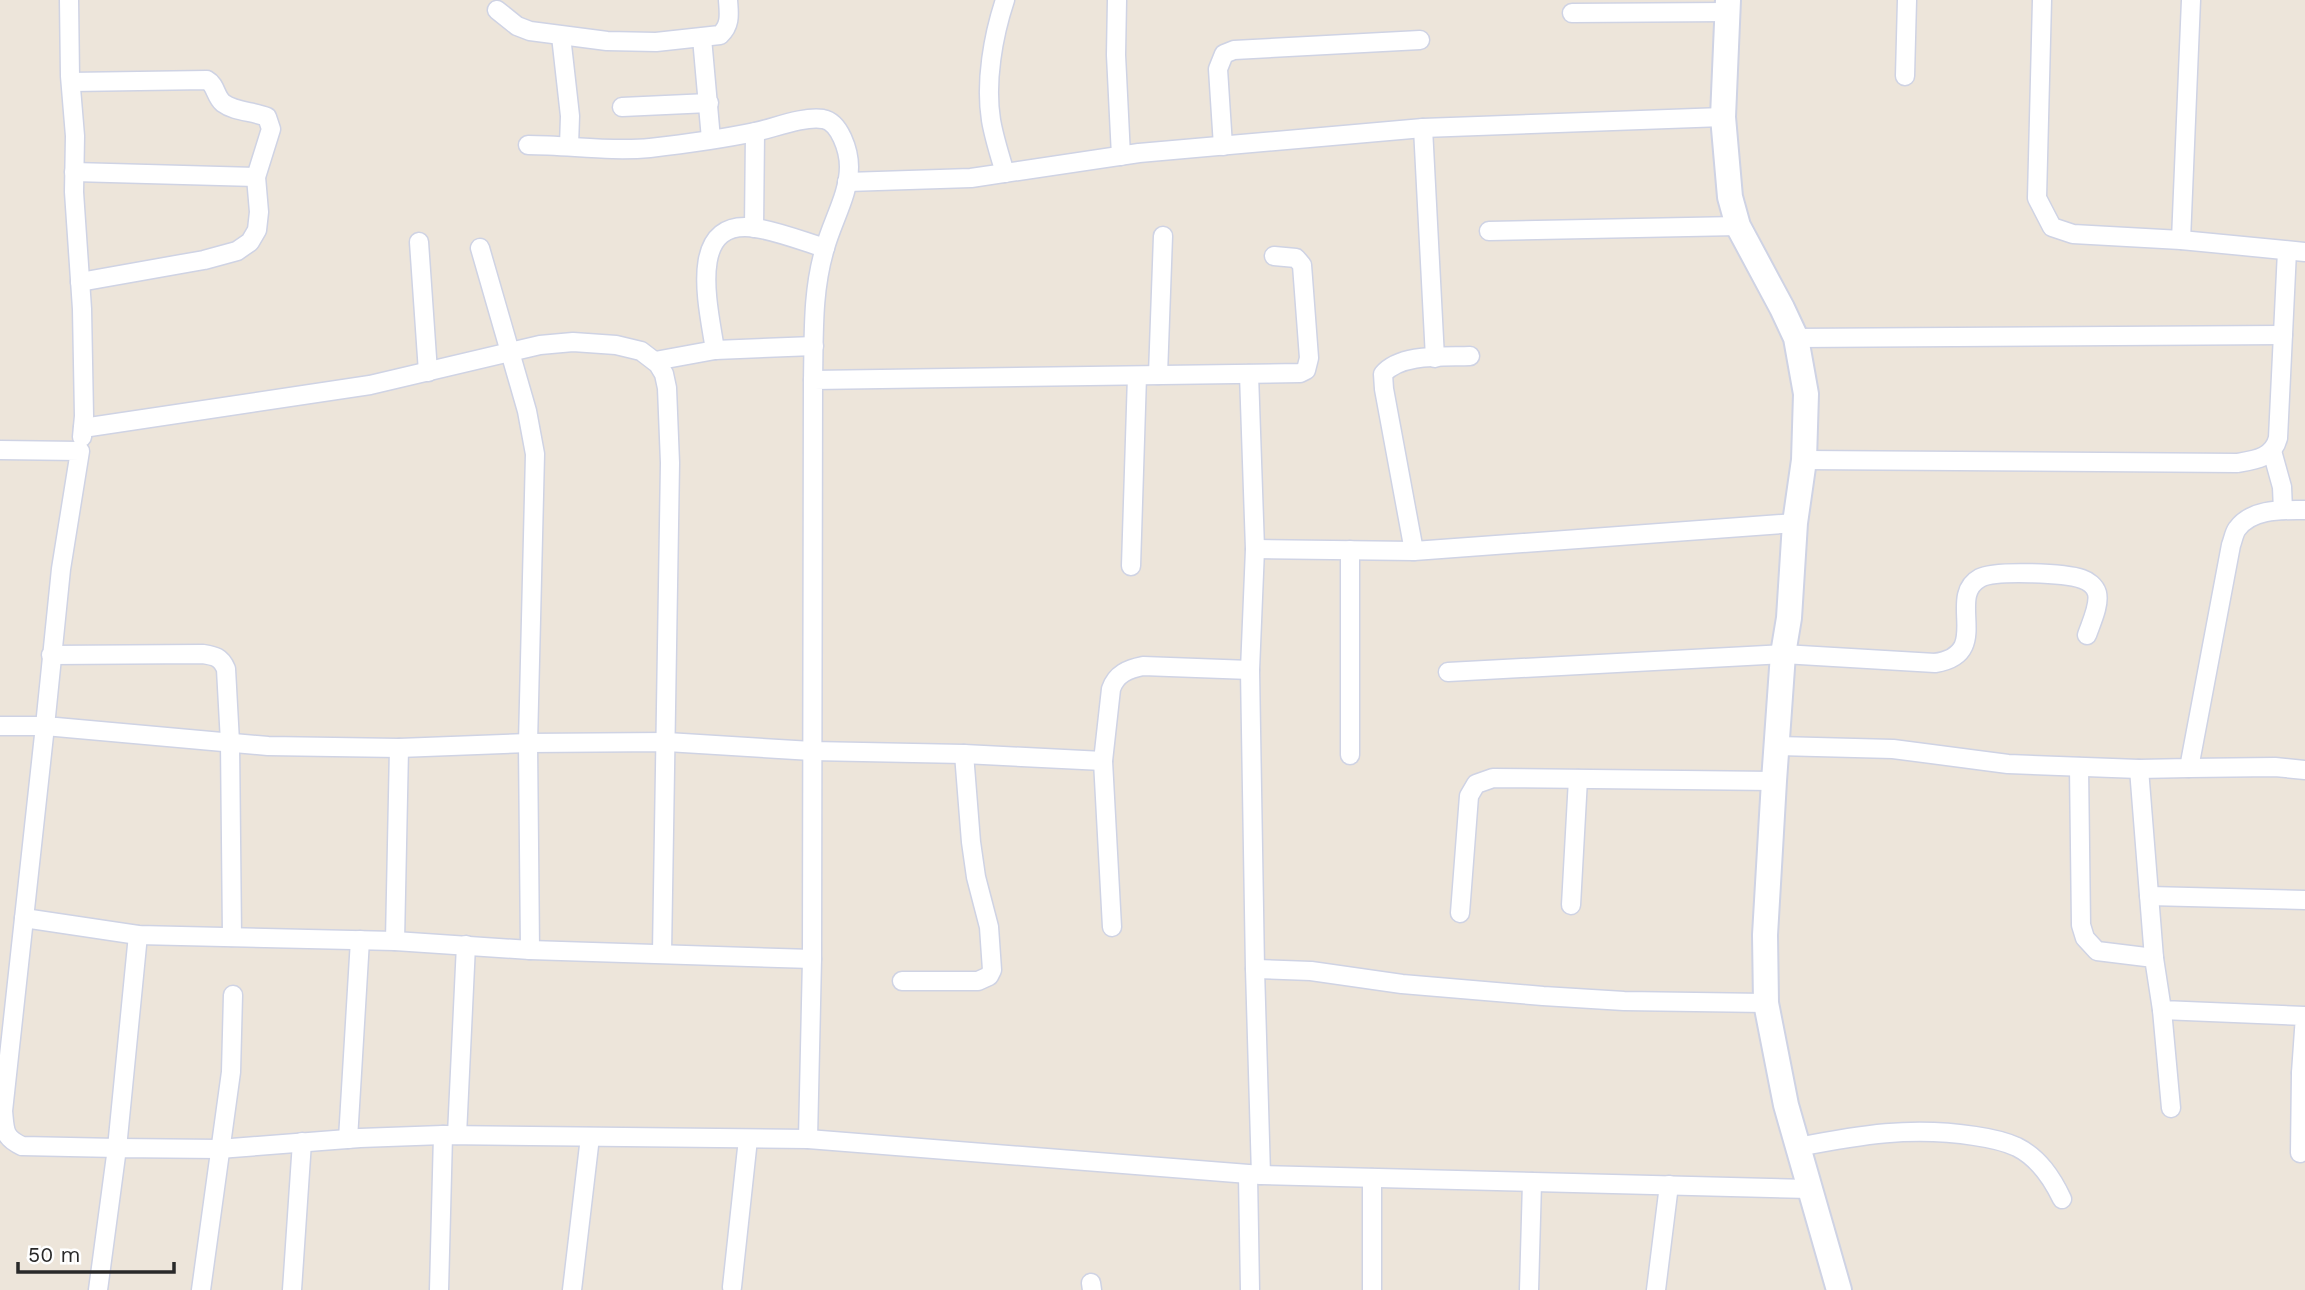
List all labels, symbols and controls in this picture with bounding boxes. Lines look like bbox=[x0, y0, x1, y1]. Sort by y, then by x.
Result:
scale bar bbox=[18, 1230, 173, 1274]
text: 50 m bbox=[28, 1242, 80, 1267]

